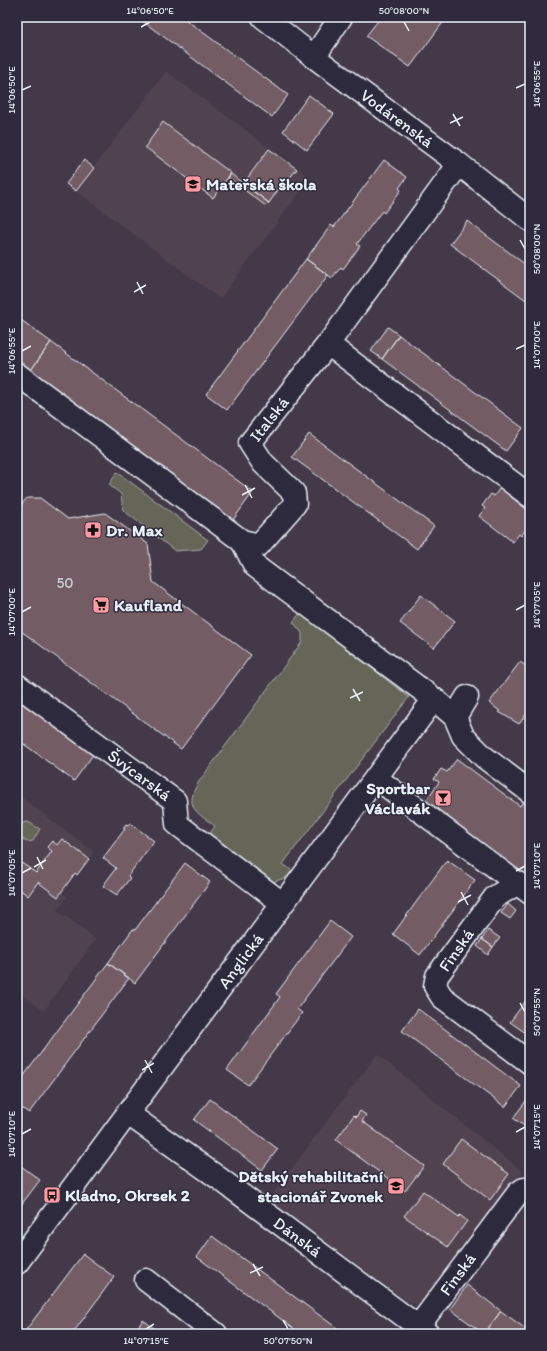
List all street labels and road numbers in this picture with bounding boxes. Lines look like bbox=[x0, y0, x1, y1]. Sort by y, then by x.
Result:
street label: Vodárenská bbox=[357, 85, 437, 152]
street label: Italská bbox=[245, 392, 293, 445]
street label: Švýcarská bbox=[104, 745, 175, 805]
street label: Finská bbox=[434, 925, 478, 975]
street label: Anglická bbox=[214, 929, 268, 992]
street label: Dánská bbox=[270, 1212, 326, 1261]
street label: Finská bbox=[435, 1249, 480, 1299]

